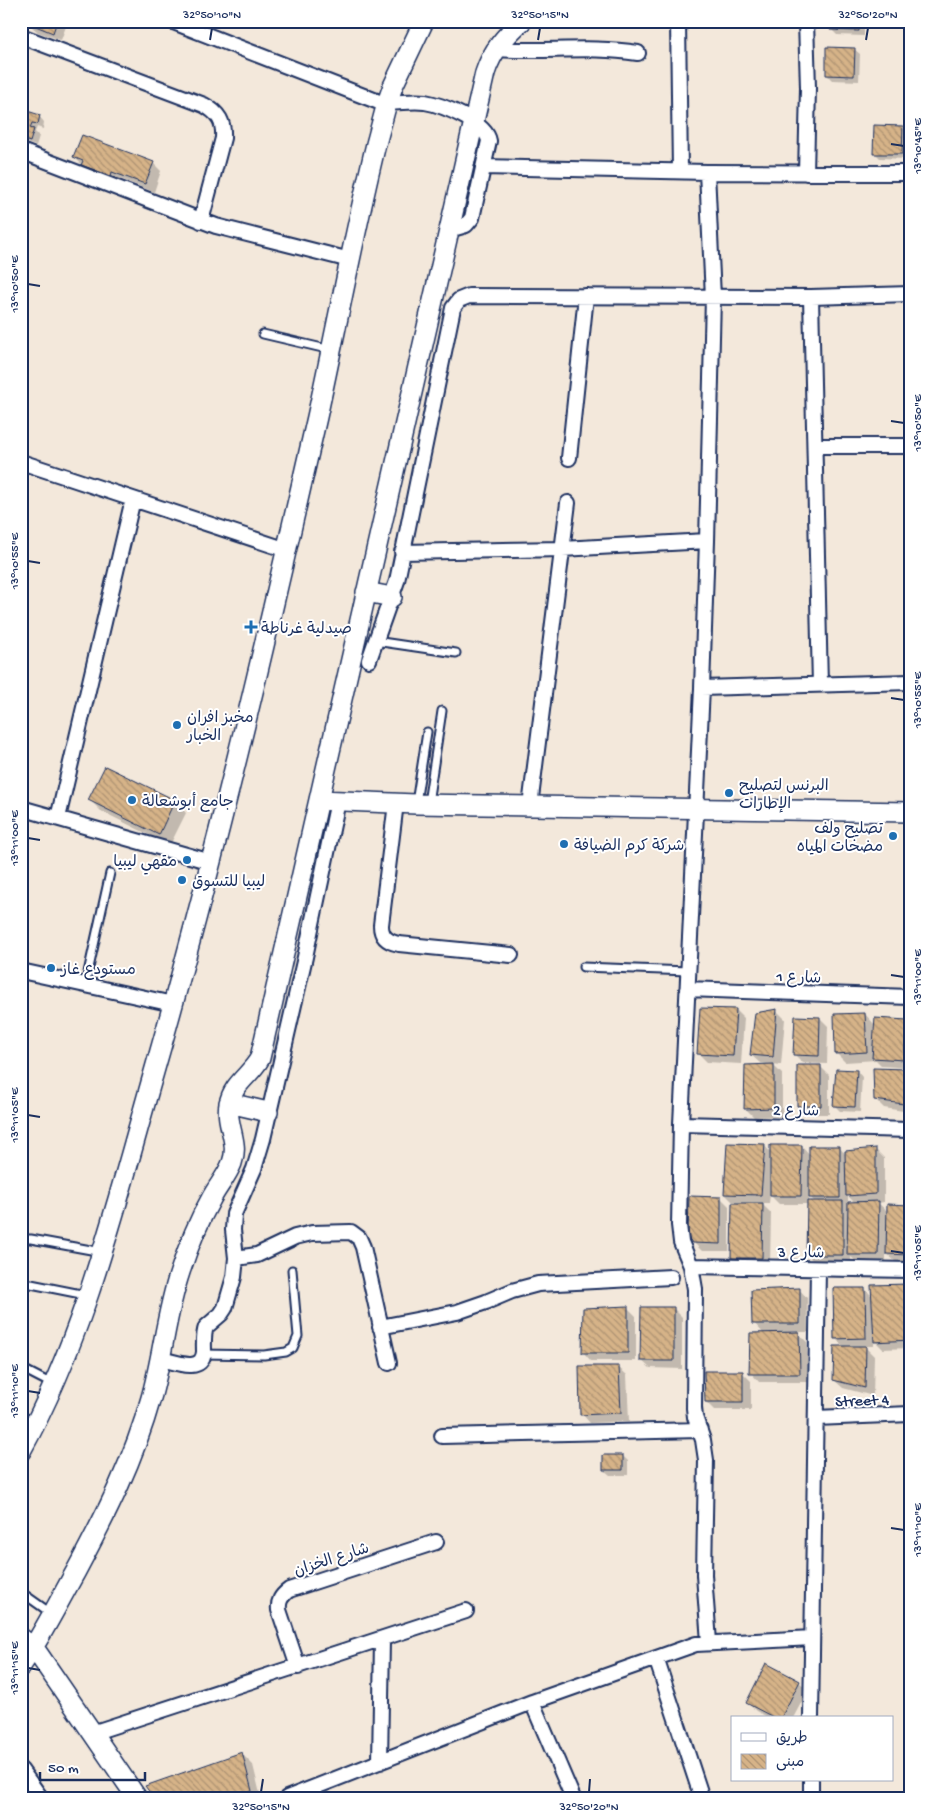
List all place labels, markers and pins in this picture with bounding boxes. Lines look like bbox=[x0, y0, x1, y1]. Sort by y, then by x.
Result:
place label: صيدلية غرناطة bbox=[261, 620, 352, 640]
marker: صيدلية غرناطة bbox=[245, 621, 257, 633]
place label: مخبز افران الخبار bbox=[185, 710, 254, 747]
marker: مخبز افران الخبار bbox=[171, 719, 183, 731]
place label: البرنس لتصليح الإطارات bbox=[739, 778, 829, 815]
marker: البرنس لتصليح الإطارات bbox=[723, 787, 735, 799]
place label: جامع أبوشعالة bbox=[142, 792, 234, 813]
marker: جامع أبوشعالة bbox=[126, 794, 138, 806]
place label: تصليح ولف مضخات المياه bbox=[797, 821, 883, 858]
marker: تصليح ولف مضخات المياه bbox=[887, 830, 899, 842]
place label: شركة كرم الضيافة bbox=[574, 837, 684, 857]
marker: شركة كرم الضيافة bbox=[558, 838, 570, 850]
place label: مقهي ليبيا bbox=[113, 854, 177, 875]
marker: مقهي ليبيا bbox=[181, 854, 193, 866]
marker: ليبيا للتسوق bbox=[176, 874, 188, 886]
place label: ليبيا للتسوق bbox=[192, 874, 265, 893]
marker: مستودع غاز bbox=[45, 962, 57, 974]
place label: مستودع غاز bbox=[59, 962, 136, 981]

